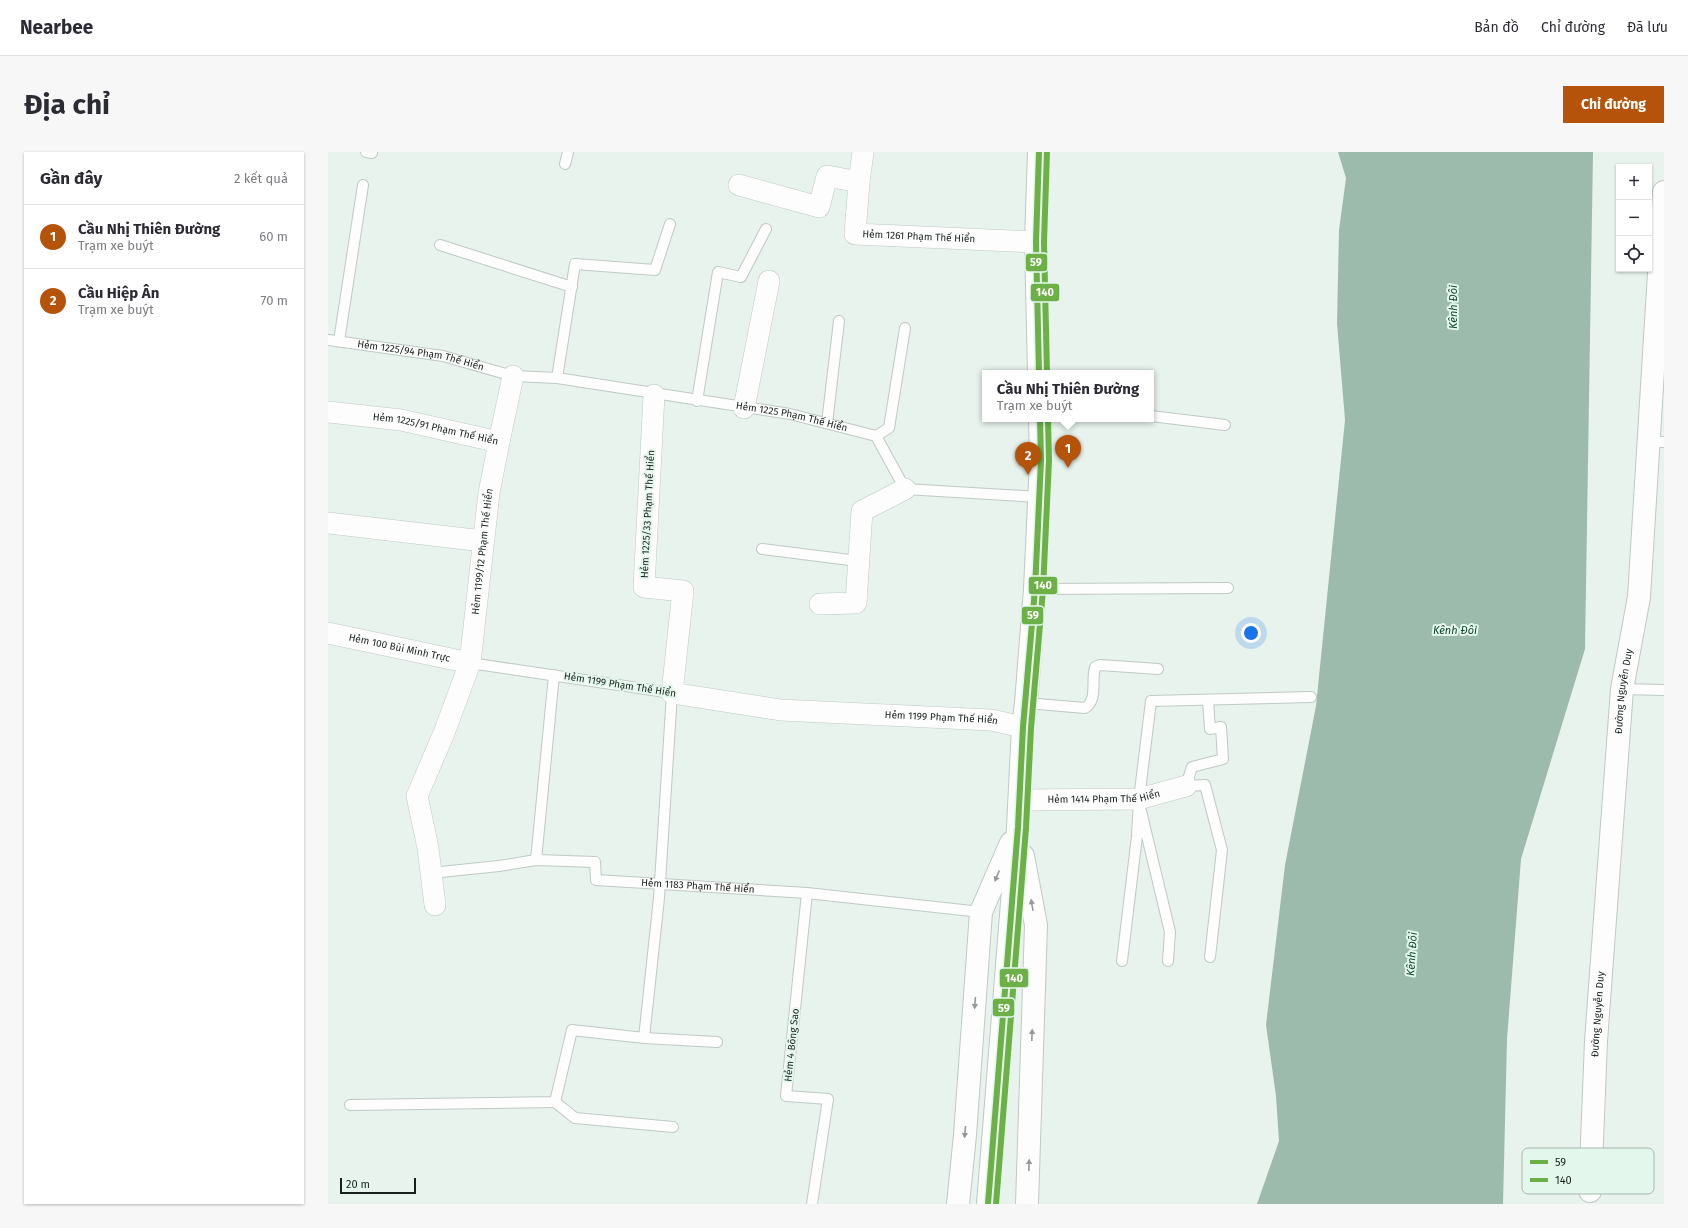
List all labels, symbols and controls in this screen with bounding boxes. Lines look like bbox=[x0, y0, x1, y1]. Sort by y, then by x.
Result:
text: Nearbee bbox=[20, 16, 93, 39]
text: Bản đồ bbox=[1474, 19, 1519, 36]
text: Chỉ đường bbox=[1541, 19, 1605, 36]
text: Đã lưu bbox=[1627, 19, 1668, 36]
button: Chỉ đường bbox=[1563, 86, 1664, 123]
text: Địa chỉ bbox=[24, 88, 110, 121]
map controls bbox=[1616, 164, 1652, 272]
button: + bbox=[1616, 164, 1652, 200]
text: Gần đây bbox=[40, 168, 102, 189]
text: 2 kết quả bbox=[234, 171, 288, 186]
button: − bbox=[1616, 200, 1652, 236]
text: Cầu Nhị Thiên Đường bbox=[78, 220, 220, 238]
street label: Hẻm 1261 Phạm Thế Hiển bbox=[862, 228, 975, 245]
text: 1 bbox=[50, 229, 56, 244]
text: 60 m bbox=[259, 229, 288, 244]
button: locate bbox=[1616, 236, 1652, 272]
text: Trạm xe buýt bbox=[78, 238, 154, 253]
line badge: 59 bbox=[1025, 253, 1048, 272]
text: 59 bbox=[1030, 256, 1042, 269]
line badge: 140 bbox=[1030, 283, 1060, 302]
text: Cầu Hiệp Ân bbox=[78, 284, 159, 302]
water label: Kênh Đôi bbox=[1447, 285, 1460, 329]
text: 140 bbox=[1036, 286, 1054, 299]
text: 2 bbox=[50, 293, 56, 308]
text: 70 m bbox=[261, 293, 288, 308]
text: Trạm xe buýt bbox=[78, 302, 154, 317]
street label: Hẻm 1225/94 Phạm Thế Hiển bbox=[356, 338, 485, 373]
popup bbox=[982, 370, 1154, 422]
text: Cầu Nhị Thiên Đường bbox=[997, 380, 1139, 398]
text: Trạm xe buýt bbox=[997, 398, 1073, 413]
street label: Hẻm 1225 Phạm Thế Hiển bbox=[735, 400, 849, 434]
street label: Hẻm 1225/91 Phạm Thế Hiển bbox=[372, 411, 499, 448]
pin: 1 bbox=[1055, 435, 1081, 468]
pin: 2 bbox=[1015, 442, 1041, 475]
street label: Hẻm 1225/33 Phạm Thế Hiển bbox=[637, 450, 657, 578]
street label: Hẻm 1199/12 Phạm Thế Hiển bbox=[469, 487, 496, 615]
line badge: 140 bbox=[1028, 576, 1058, 595]
text: 140 bbox=[1034, 579, 1052, 592]
line badge: 59 bbox=[1021, 606, 1044, 625]
text: 59 bbox=[1027, 609, 1039, 622]
your location bbox=[1241, 623, 1261, 643]
water label: Kênh Đôi bbox=[1433, 624, 1477, 637]
street label: Hẻm 100 Bùi Minh Trực bbox=[348, 632, 451, 665]
street label: Đường Nguyễn Duy bbox=[1613, 648, 1635, 734]
street label: Hẻm 1199 Phạm Thế Hiển bbox=[563, 668, 677, 700]
street label: Hẻm 1199 Phạm Thế Hiển bbox=[884, 708, 999, 727]
street label: Hẻm 1414 Phạm Thế Hiển bbox=[1047, 787, 1161, 806]
one-way arrow bbox=[993, 871, 999, 883]
street label: Hẻm 1183 Phạm Thế Hiển bbox=[641, 876, 755, 896]
one-way arrow bbox=[1029, 899, 1035, 912]
water label: Kênh Đôi bbox=[1404, 932, 1420, 976]
line badge: 140 bbox=[999, 968, 1029, 988]
street label: Đường Nguyễn Duy bbox=[1589, 971, 1607, 1057]
text: 140 bbox=[1005, 972, 1023, 985]
one-way arrow bbox=[971, 997, 978, 1009]
line badge: 59 bbox=[992, 998, 1015, 1017]
text: 59 bbox=[998, 1002, 1010, 1015]
street label: Hẻm 4 Bông Sao bbox=[781, 1007, 802, 1082]
one-way arrow bbox=[1029, 1029, 1036, 1041]
one-way arrow bbox=[962, 1126, 969, 1138]
legend bbox=[1522, 1148, 1654, 1194]
text: 59 bbox=[1555, 1156, 1566, 1169]
one-way arrow bbox=[1025, 1159, 1032, 1171]
text: 140 bbox=[1555, 1174, 1572, 1187]
scale bar bbox=[340, 1176, 416, 1195]
text: 20 m bbox=[346, 1178, 370, 1191]

